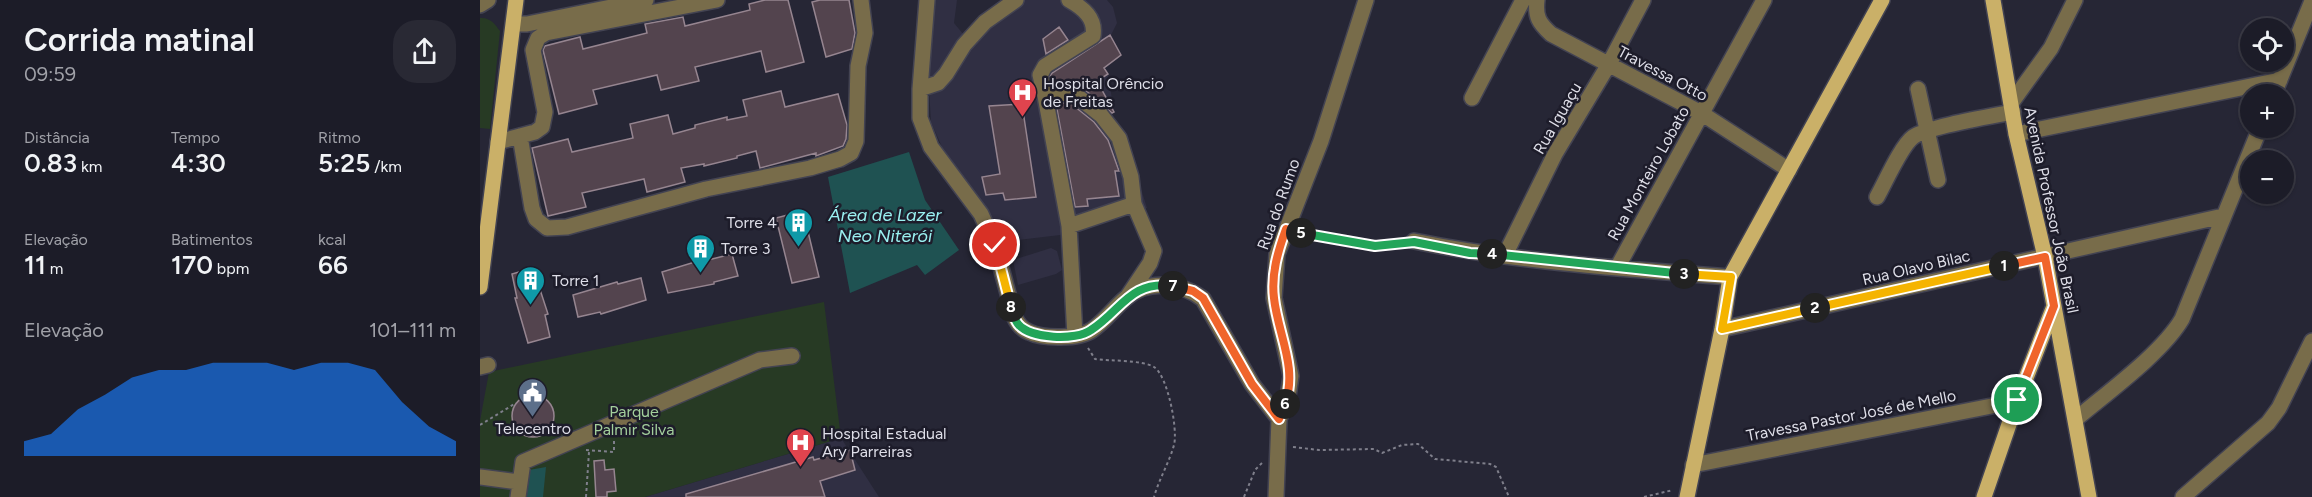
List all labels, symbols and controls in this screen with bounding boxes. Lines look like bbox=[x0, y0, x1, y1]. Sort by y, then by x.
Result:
map controls bbox=[2240, 18, 2294, 204]
button: locate bbox=[2240, 18, 2294, 72]
text: Corrida matinal bbox=[24, 20, 255, 59]
button: share bbox=[393, 20, 456, 83]
street label: Travessa Otto bbox=[1615, 42, 1711, 105]
text: 09:59 bbox=[24, 62, 76, 86]
place label: Hospital Orêncio de Freitas bbox=[1043, 74, 1164, 111]
hospital icon: Hospital Orêncio de Freitas bbox=[1006, 76, 1038, 118]
street label: Rua Iguaçu bbox=[1529, 79, 1586, 157]
button: + bbox=[2240, 84, 2294, 138]
street label: Rua Monteiro Lobato bbox=[1604, 103, 1693, 244]
street label: Avenida Professor João Brasil bbox=[2020, 105, 2083, 315]
text: Distância bbox=[24, 128, 90, 147]
text: Tempo bbox=[171, 128, 220, 147]
text: Ritmo bbox=[318, 128, 361, 147]
text: 0.83 bbox=[24, 147, 77, 179]
text: 4:30 bbox=[171, 147, 226, 179]
text: 5:25 bbox=[318, 147, 370, 179]
button: − bbox=[2240, 150, 2294, 204]
street label: Rua do Rumo bbox=[1253, 156, 1304, 252]
text: km bbox=[77, 157, 102, 176]
text: /km bbox=[370, 157, 402, 176]
water label: Área de Lazer Neo Niterói bbox=[828, 204, 942, 247]
building icon: Torre 4 bbox=[782, 206, 814, 248]
place label: Torre 4 bbox=[726, 213, 777, 232]
pin: 5 bbox=[1286, 218, 1316, 248]
pin bbox=[969, 219, 1020, 270]
text: 5 bbox=[1296, 223, 1306, 242]
icon: check bbox=[978, 228, 1011, 261]
text: Elevação bbox=[24, 230, 88, 249]
text: Batimentos bbox=[171, 230, 253, 249]
text: kcal bbox=[318, 230, 346, 249]
building icon: Torre 3 bbox=[684, 232, 716, 274]
place label: Torre 3 bbox=[721, 239, 770, 258]
pin: 4 bbox=[1477, 239, 1507, 269]
text: 4 bbox=[1487, 244, 1497, 263]
street label: Rua Olavo Bilac bbox=[1860, 246, 1972, 289]
text: 11 bbox=[24, 249, 46, 281]
text: 170 bbox=[171, 249, 213, 281]
text: 66 bbox=[318, 249, 348, 281]
pin: 1 bbox=[1989, 251, 2019, 281]
text: 1 bbox=[2001, 256, 2007, 275]
text: m bbox=[46, 259, 63, 278]
text: bpm bbox=[213, 259, 249, 278]
pin: 3 bbox=[1669, 259, 1699, 289]
building icon: Torre 1 bbox=[515, 264, 547, 306]
text: 3 bbox=[1680, 264, 1688, 283]
place label: Torre 1 bbox=[552, 271, 599, 290]
pin: 7 bbox=[1158, 271, 1188, 301]
text: 7 bbox=[1169, 276, 1177, 295]
pin: 8 bbox=[996, 292, 1026, 322]
pin: 2 bbox=[1800, 293, 1830, 323]
text: 8 bbox=[1006, 297, 1016, 316]
text: 2 bbox=[1810, 298, 1820, 317]
text: Elevação bbox=[24, 318, 104, 342]
text: 101–111 m bbox=[369, 318, 456, 342]
pin bbox=[1991, 374, 2042, 425]
public building icon: Telecentro bbox=[517, 376, 549, 418]
icon: arrive bbox=[2000, 383, 2033, 416]
street label: Travessa Pastor José de Mello bbox=[1745, 386, 1958, 445]
pin: 6 bbox=[1270, 389, 1300, 419]
text: 6 bbox=[1280, 394, 1290, 413]
park label: Parque Palmir Silva bbox=[594, 402, 674, 439]
place label: Telecentro bbox=[495, 419, 571, 438]
place label: Hospital Estadual Ary Parreiras bbox=[822, 424, 947, 461]
hospital icon: Hospital Estadual Ary Parreiras bbox=[785, 426, 817, 468]

